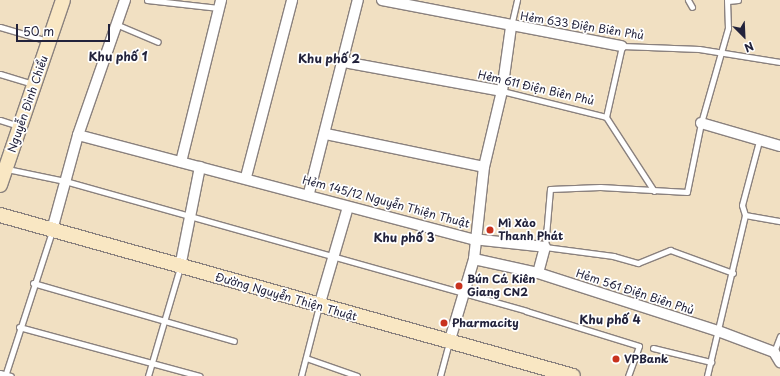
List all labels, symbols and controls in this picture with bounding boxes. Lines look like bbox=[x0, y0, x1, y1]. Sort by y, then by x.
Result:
street label: Hẻm 633 Ðiện Biên Phủ bbox=[518, 10, 646, 42]
scale bar bbox=[18, 16, 112, 42]
north arrow bbox=[724, 16, 764, 56]
text: 50 m bbox=[23, 22, 54, 40]
text: N bbox=[742, 38, 757, 57]
district label: Khu phố 1 bbox=[88, 50, 148, 64]
district label: Khu phố 2 bbox=[298, 52, 360, 66]
street label: Nguyễn Đình Chiểu bbox=[5, 53, 51, 155]
street label: Hẻm 611 Ðiện Biên Phủ bbox=[475, 68, 597, 108]
street label: Hẻm 145/12 Nguyễn Thiện Thuật bbox=[299, 173, 473, 231]
place label: Mì Xào Thanh Phát bbox=[498, 217, 563, 243]
marker: Mì Xào Thanh Phát bbox=[485, 225, 495, 235]
district label: Khu phố 3 bbox=[373, 231, 435, 245]
street label: Hẻm 561 Ðiện Biên Phủ bbox=[574, 266, 696, 318]
street label: Đường Nguyễn Thiện Thuật bbox=[214, 270, 358, 324]
place label: Bún Cá Kiên Giang CN2 bbox=[467, 273, 535, 299]
marker: Bún Cá Kiên Giang CN2 bbox=[454, 281, 464, 291]
district label: Khu phố 4 bbox=[579, 313, 641, 327]
place label: Pharmacity bbox=[452, 316, 519, 330]
marker: Pharmacity bbox=[439, 318, 449, 328]
place label: VPBank bbox=[624, 352, 668, 366]
marker: VPBank bbox=[611, 354, 621, 364]

